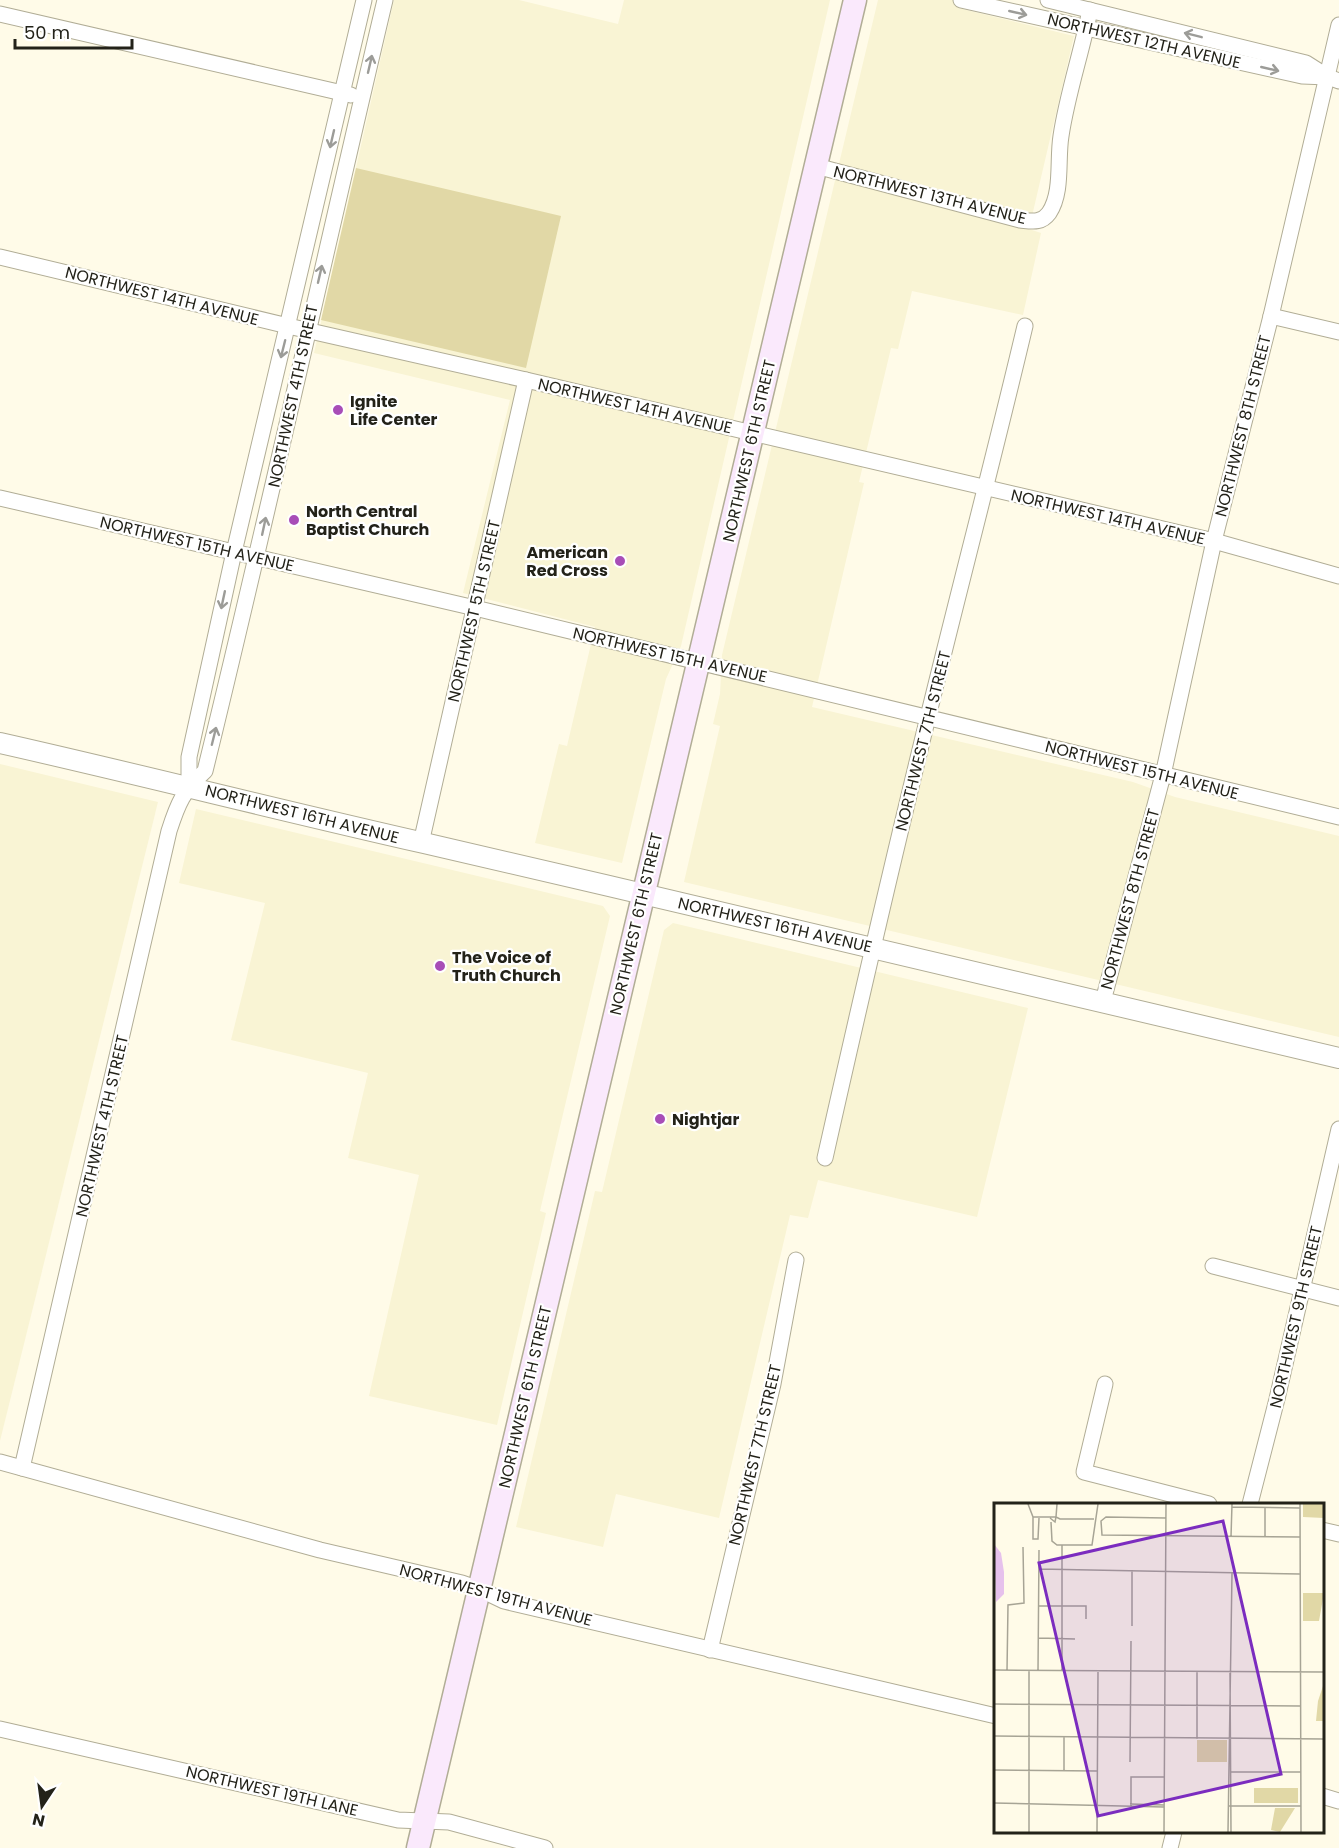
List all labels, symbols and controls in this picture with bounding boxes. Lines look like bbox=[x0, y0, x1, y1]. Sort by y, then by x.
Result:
one-way arrow bbox=[1008, 8, 1027, 19]
street label: NORTHWEST 12TH AVENUE bbox=[1045, 8, 1243, 74]
scale bar bbox=[15, 12, 132, 50]
text: 50 m bbox=[24, 20, 70, 45]
one-way arrow bbox=[1184, 29, 1203, 41]
one-way arrow bbox=[364, 54, 376, 73]
one-way arrow bbox=[1260, 64, 1279, 75]
one-way arrow bbox=[326, 129, 337, 148]
street label: NORTHWEST 13TH AVENUE bbox=[831, 160, 1029, 230]
street label: NORTHWEST 14TH AVENUE bbox=[63, 261, 261, 331]
one-way arrow bbox=[315, 265, 327, 284]
street label: NORTHWEST 4TH STREET bbox=[262, 302, 324, 490]
street label: NORTHWEST 8TH STREET bbox=[1209, 332, 1277, 519]
one-way arrow bbox=[276, 339, 288, 358]
street label: NORTHWEST 6TH STREET bbox=[717, 357, 781, 544]
street label: NORTHWEST 14TH AVENUE bbox=[536, 372, 734, 440]
place label: Ignite Life Center bbox=[350, 390, 438, 431]
marker: Ignite Life Center bbox=[331, 403, 345, 417]
street label: NORTHWEST 14TH AVENUE bbox=[1009, 483, 1207, 551]
place label: North Central Baptist Church bbox=[306, 500, 429, 541]
street label: NORTHWEST 15TH AVENUE bbox=[98, 510, 296, 578]
marker: North Central Baptist Church bbox=[287, 513, 301, 527]
one-way arrow bbox=[259, 517, 271, 536]
street label: NORTHWEST 5TH STREET bbox=[442, 517, 506, 704]
place label: American Red Cross bbox=[526, 541, 608, 582]
marker: American Red Cross bbox=[613, 554, 627, 568]
one-way arrow bbox=[217, 590, 228, 609]
street label: NORTHWEST 15TH AVENUE bbox=[571, 621, 769, 689]
street label: NORTHWEST 7TH STREET bbox=[889, 648, 957, 834]
one-way arrow bbox=[208, 727, 220, 746]
street label: NORTHWEST 15TH AVENUE bbox=[1043, 735, 1241, 805]
street label: NORTHWEST 16TH AVENUE bbox=[203, 779, 401, 849]
street label: NORTHWEST 8TH STREET bbox=[1095, 806, 1165, 992]
street label: NORTHWEST 6TH STREET bbox=[604, 830, 668, 1017]
street label: NORTHWEST 16TH AVENUE bbox=[676, 891, 874, 959]
place label: The Voice of Truth Church bbox=[452, 946, 561, 987]
marker: The Voice of Truth Church bbox=[433, 959, 447, 973]
street label: NORTHWEST 4TH STREET bbox=[70, 1032, 134, 1219]
place label: Nightjar bbox=[672, 1108, 739, 1131]
marker: Nightjar bbox=[653, 1112, 667, 1126]
street label: NORTHWEST 9TH STREET bbox=[1264, 1223, 1328, 1410]
street label: NORTHWEST 6TH STREET bbox=[493, 1303, 557, 1490]
street label: NORTHWEST 7TH STREET bbox=[723, 1362, 787, 1548]
inset map bbox=[994, 1503, 1324, 1833]
street label: NORTHWEST 19TH AVENUE bbox=[397, 1558, 595, 1632]
street label: NORTHWEST 19TH LANE bbox=[184, 1760, 360, 1822]
north arrow bbox=[12, 1776, 72, 1836]
text: N bbox=[30, 1808, 47, 1833]

